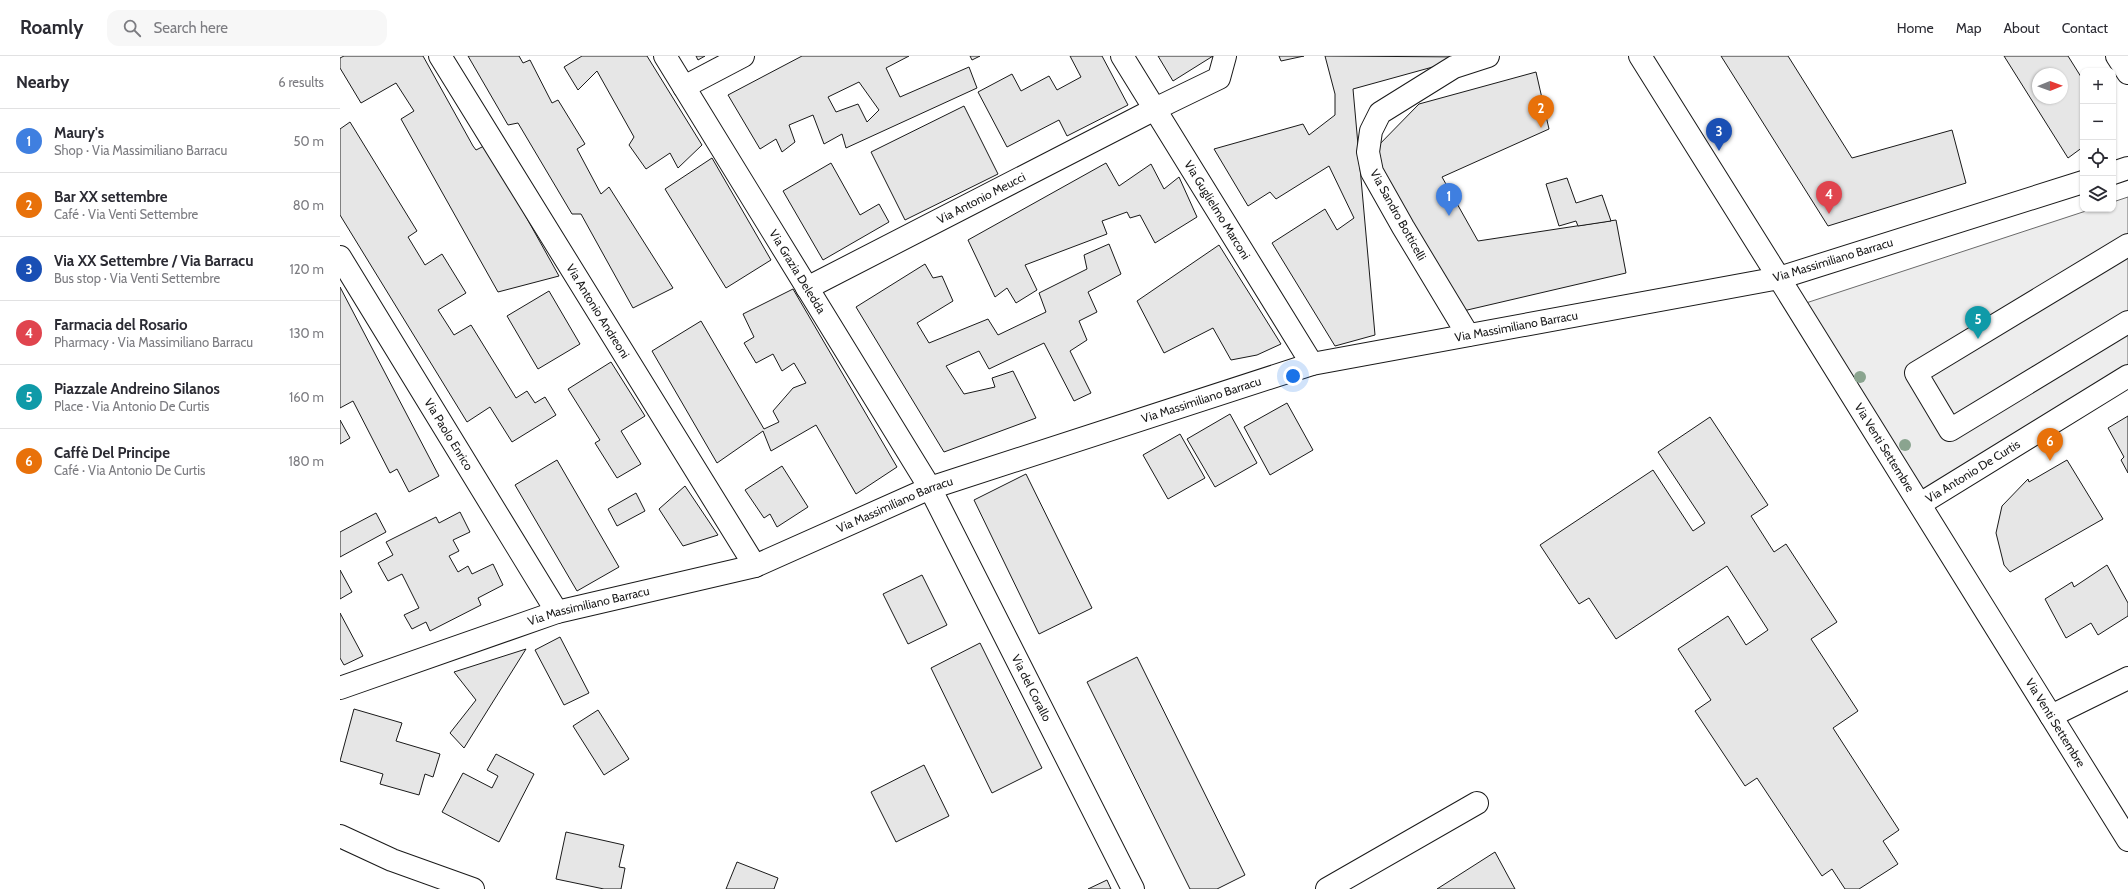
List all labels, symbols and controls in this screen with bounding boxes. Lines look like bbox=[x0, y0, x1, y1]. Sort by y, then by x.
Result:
search box bbox=[107, 10, 387, 46]
text: Roamly bbox=[20, 16, 83, 39]
icon: search bbox=[121, 17, 143, 39]
text: Search here bbox=[153, 19, 228, 37]
text: Home bbox=[1897, 19, 1934, 37]
text: Map bbox=[1956, 19, 1981, 37]
text: About bbox=[2003, 19, 2040, 37]
text: Contact bbox=[2062, 19, 2108, 37]
north arrow bbox=[2032, 68, 2068, 104]
map controls bbox=[2080, 68, 2116, 212]
button: + bbox=[2080, 68, 2116, 104]
text: Nearby bbox=[16, 72, 69, 92]
text: 6 results bbox=[278, 74, 324, 90]
pin: 2 bbox=[1528, 95, 1554, 128]
button: − bbox=[2080, 104, 2116, 140]
pin: 3 bbox=[1706, 118, 1732, 151]
text: Maury's bbox=[54, 124, 104, 142]
text: 1 bbox=[27, 133, 31, 149]
text: 50 m bbox=[294, 133, 324, 149]
button: locate bbox=[2080, 140, 2116, 176]
text: Shop · Via Massimiliano Barracu bbox=[54, 142, 227, 158]
street label: Via Guglielmo Marconi bbox=[1181, 157, 1254, 262]
street label: Via Sandro Botticelli bbox=[1367, 167, 1430, 263]
street label: Via Antonio Meucci bbox=[934, 169, 1028, 227]
button: layers bbox=[2080, 176, 2116, 212]
pin: 4 bbox=[1816, 181, 1842, 214]
pin: 1 bbox=[1436, 183, 1462, 216]
text: Bar XX settembre bbox=[54, 188, 168, 206]
text: 2 bbox=[26, 197, 32, 213]
text: 80 m bbox=[293, 197, 324, 213]
text: Café · Via Venti Settembre bbox=[54, 206, 198, 222]
street label: Via Grazia Deledda bbox=[766, 227, 829, 316]
street label: Via Massimiliano Barracu bbox=[1771, 234, 1895, 285]
text: Via XX Settembre / Via Barracu bbox=[54, 252, 253, 270]
text: 3 bbox=[25, 261, 33, 277]
text: 120 m bbox=[290, 261, 324, 277]
street label: Via Antonio Andreoni bbox=[563, 261, 633, 361]
text: Bus stop · Via Venti Settembre bbox=[54, 270, 220, 286]
pin: 5 bbox=[1965, 306, 1991, 339]
street label: Via Massimiliano Barracu bbox=[1453, 307, 1579, 345]
text: Farmacia del Rosario bbox=[54, 316, 188, 334]
text: 4 bbox=[25, 325, 33, 341]
text: 130 m bbox=[289, 325, 324, 341]
text: Pharmacy · Via Massimiliano Barracu bbox=[54, 334, 253, 350]
your location bbox=[1283, 366, 1303, 386]
street label: Via Massimiliano Barracu bbox=[1139, 373, 1263, 426]
text: Piazzale Andreino Silanos bbox=[54, 380, 220, 398]
text: 5 bbox=[26, 389, 32, 405]
text: 160 m bbox=[289, 389, 324, 405]
street label: Via Paolo Enrico bbox=[421, 395, 477, 473]
text: Place · Via Antonio De Curtis bbox=[54, 398, 209, 414]
street label: Via Venti Settembre bbox=[1852, 400, 1918, 495]
pin: 6 bbox=[2037, 428, 2063, 461]
street label: Via Antonio De Curtis bbox=[1922, 436, 2023, 506]
text: Caffè Del Principe bbox=[54, 444, 170, 462]
text: 6 bbox=[25, 453, 33, 469]
text: 180 m bbox=[288, 453, 324, 469]
text: Café · Via Antonio De Curtis bbox=[54, 462, 205, 478]
street label: Via Massimiliano Barracu bbox=[834, 473, 955, 536]
street label: Via Massimiliano Barracu bbox=[526, 583, 651, 629]
street label: Via del Corallo bbox=[1009, 652, 1055, 724]
street label: Via Venti Settembre bbox=[2022, 675, 2089, 770]

